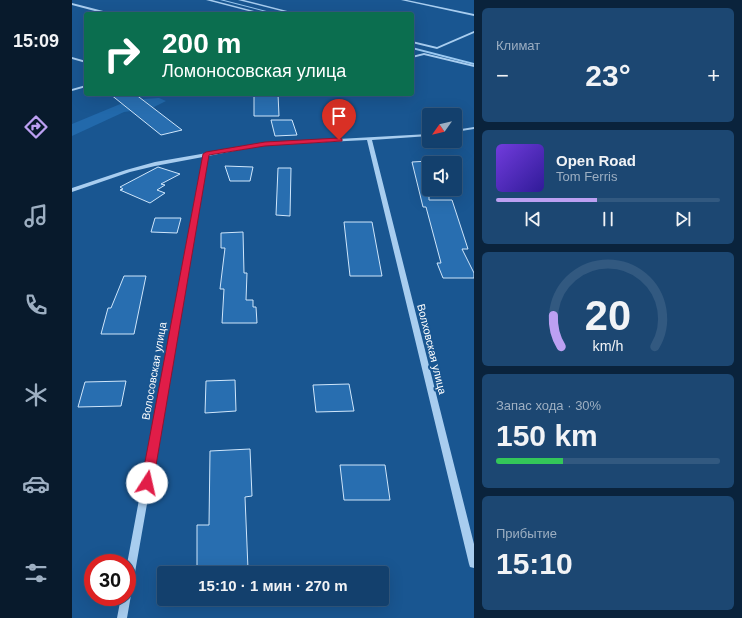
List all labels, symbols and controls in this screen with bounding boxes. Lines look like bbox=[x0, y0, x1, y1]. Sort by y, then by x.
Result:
icon: right bbox=[96, 28, 148, 80]
text: 200 m bbox=[162, 28, 241, 59]
text: 15:09 bbox=[13, 31, 59, 51]
text: Климат bbox=[496, 38, 540, 53]
text: 23° bbox=[585, 59, 631, 92]
text: Ломоносовская улица bbox=[162, 61, 346, 81]
text: − bbox=[496, 63, 509, 88]
text: + bbox=[707, 63, 720, 88]
pin bbox=[322, 99, 356, 140]
icon: arrive bbox=[328, 105, 350, 127]
north arrow bbox=[422, 108, 462, 148]
map controls bbox=[422, 108, 462, 196]
icon: directions bbox=[22, 113, 50, 141]
text: Open Road bbox=[556, 152, 636, 169]
button: sound bbox=[422, 156, 462, 196]
text: Tom Ferris bbox=[556, 169, 617, 184]
icon: music bbox=[22, 202, 50, 230]
icon: previous bbox=[522, 208, 544, 230]
icon: pause bbox=[597, 208, 619, 230]
icon: next bbox=[672, 208, 694, 230]
icon: phone bbox=[22, 291, 50, 319]
text: 20 bbox=[585, 292, 631, 339]
street label: Волховская улица bbox=[415, 303, 449, 396]
street label: Волосовская улица bbox=[139, 320, 169, 421]
text: km/h bbox=[593, 338, 624, 354]
icon: climate bbox=[22, 381, 50, 409]
text: Запас хода · 30% bbox=[496, 398, 601, 413]
text: 150 km bbox=[496, 419, 598, 452]
position arrow bbox=[126, 462, 168, 504]
icon: car bbox=[22, 470, 50, 498]
text: Прибытие bbox=[496, 526, 557, 541]
text: 15:10 bbox=[496, 547, 573, 580]
speed limit sign: 30 bbox=[84, 554, 136, 606]
icon: filters bbox=[22, 559, 50, 587]
text: 15:10 · 1 мин · 270 m bbox=[198, 577, 348, 594]

